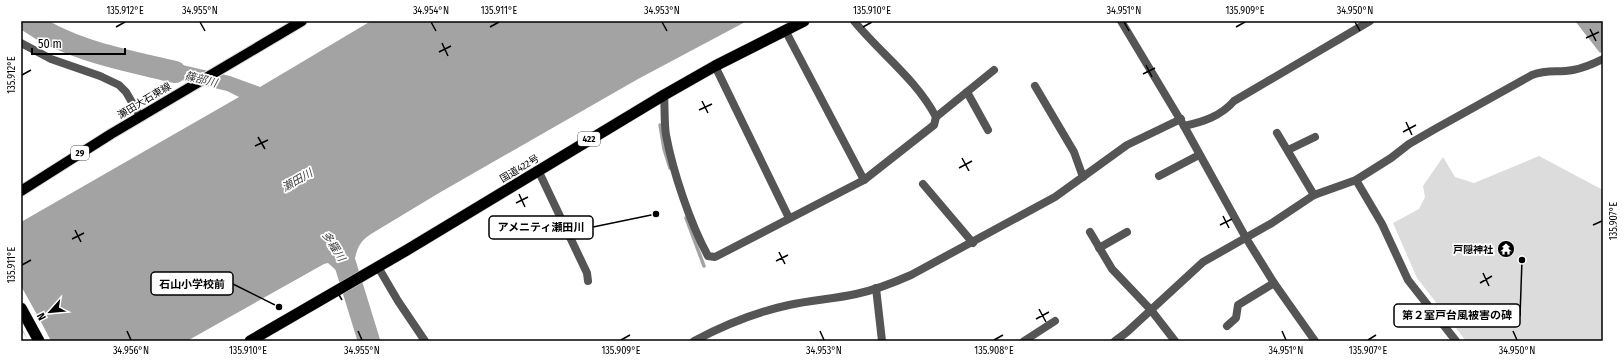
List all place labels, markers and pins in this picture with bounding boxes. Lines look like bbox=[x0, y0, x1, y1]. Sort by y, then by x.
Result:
callout: アメニティ瀬田川 bbox=[489, 216, 593, 239]
temple icon: 戸隠神社 bbox=[1496, 239, 1516, 259]
place label: 戸隠神社 bbox=[1453, 244, 1494, 256]
callout: 石山小学校前 bbox=[151, 272, 233, 295]
callout: 第２室戸台風被害の碑 bbox=[1394, 304, 1520, 327]

